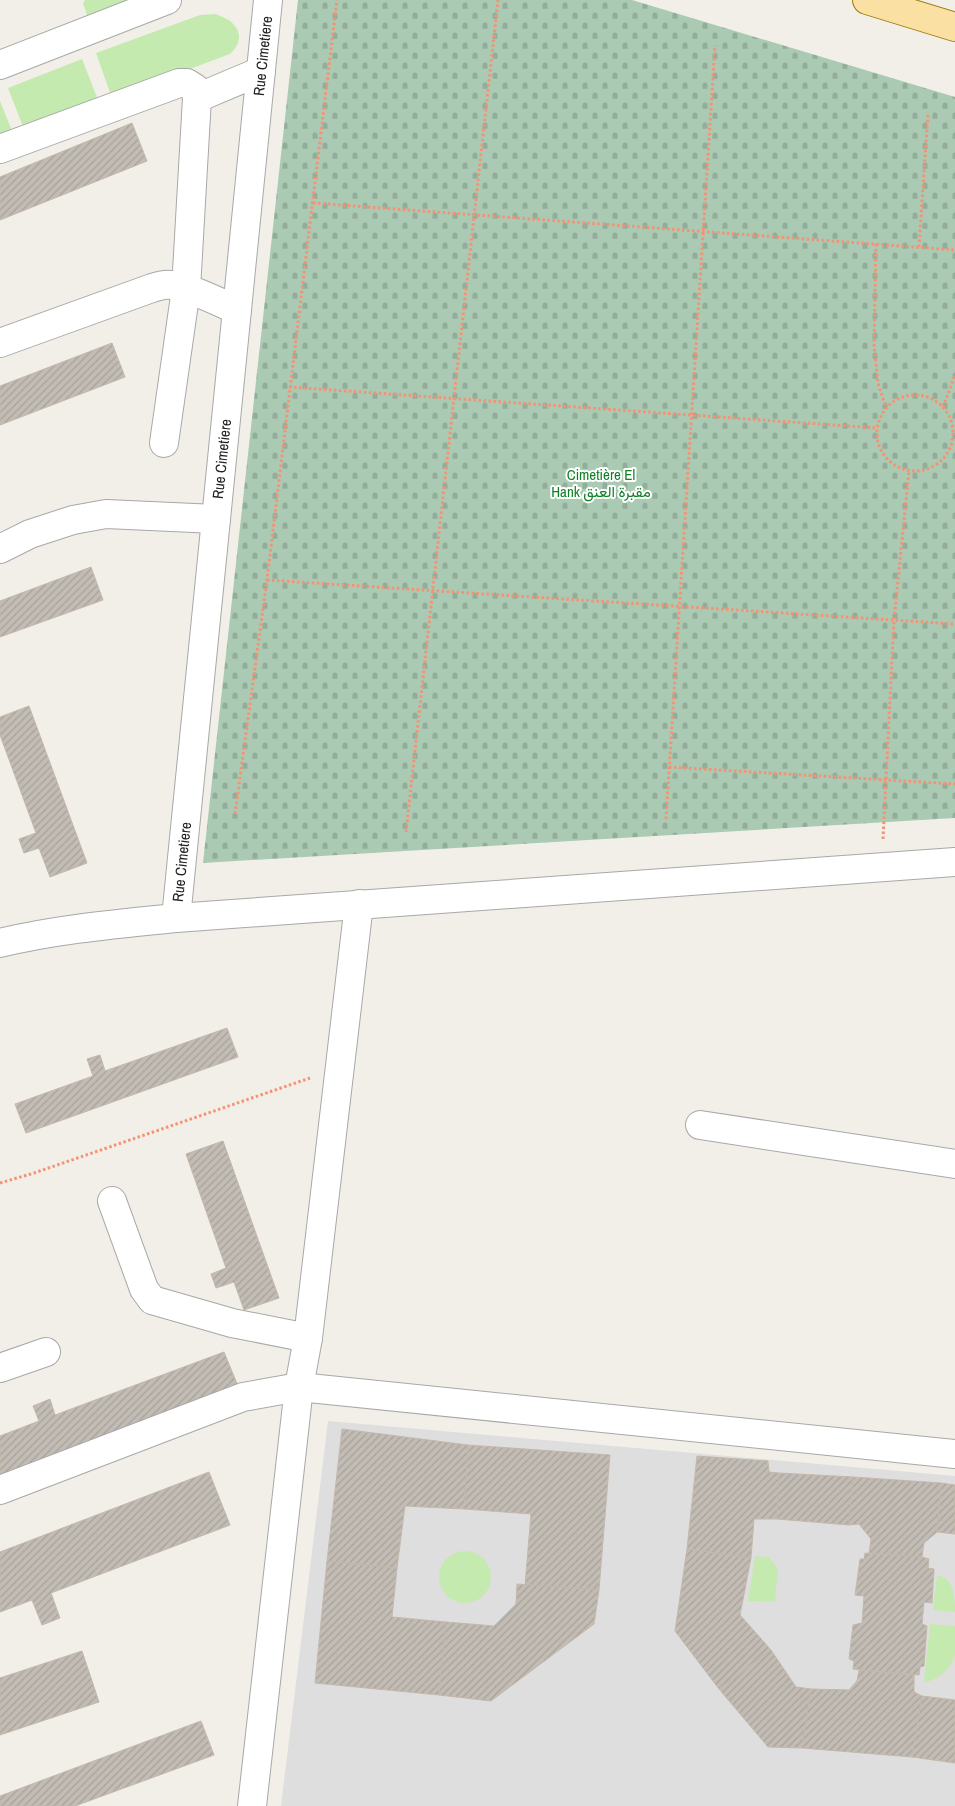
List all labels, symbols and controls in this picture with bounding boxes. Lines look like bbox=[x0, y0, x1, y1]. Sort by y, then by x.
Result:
street label: Rue Cimetiere bbox=[248, 15, 277, 97]
street label: Rue Cimetiere bbox=[207, 418, 236, 500]
park label: Cimetière El Hank مقبرة العنق bbox=[551, 464, 651, 502]
street label: Rue Cimetiere bbox=[167, 821, 196, 903]

